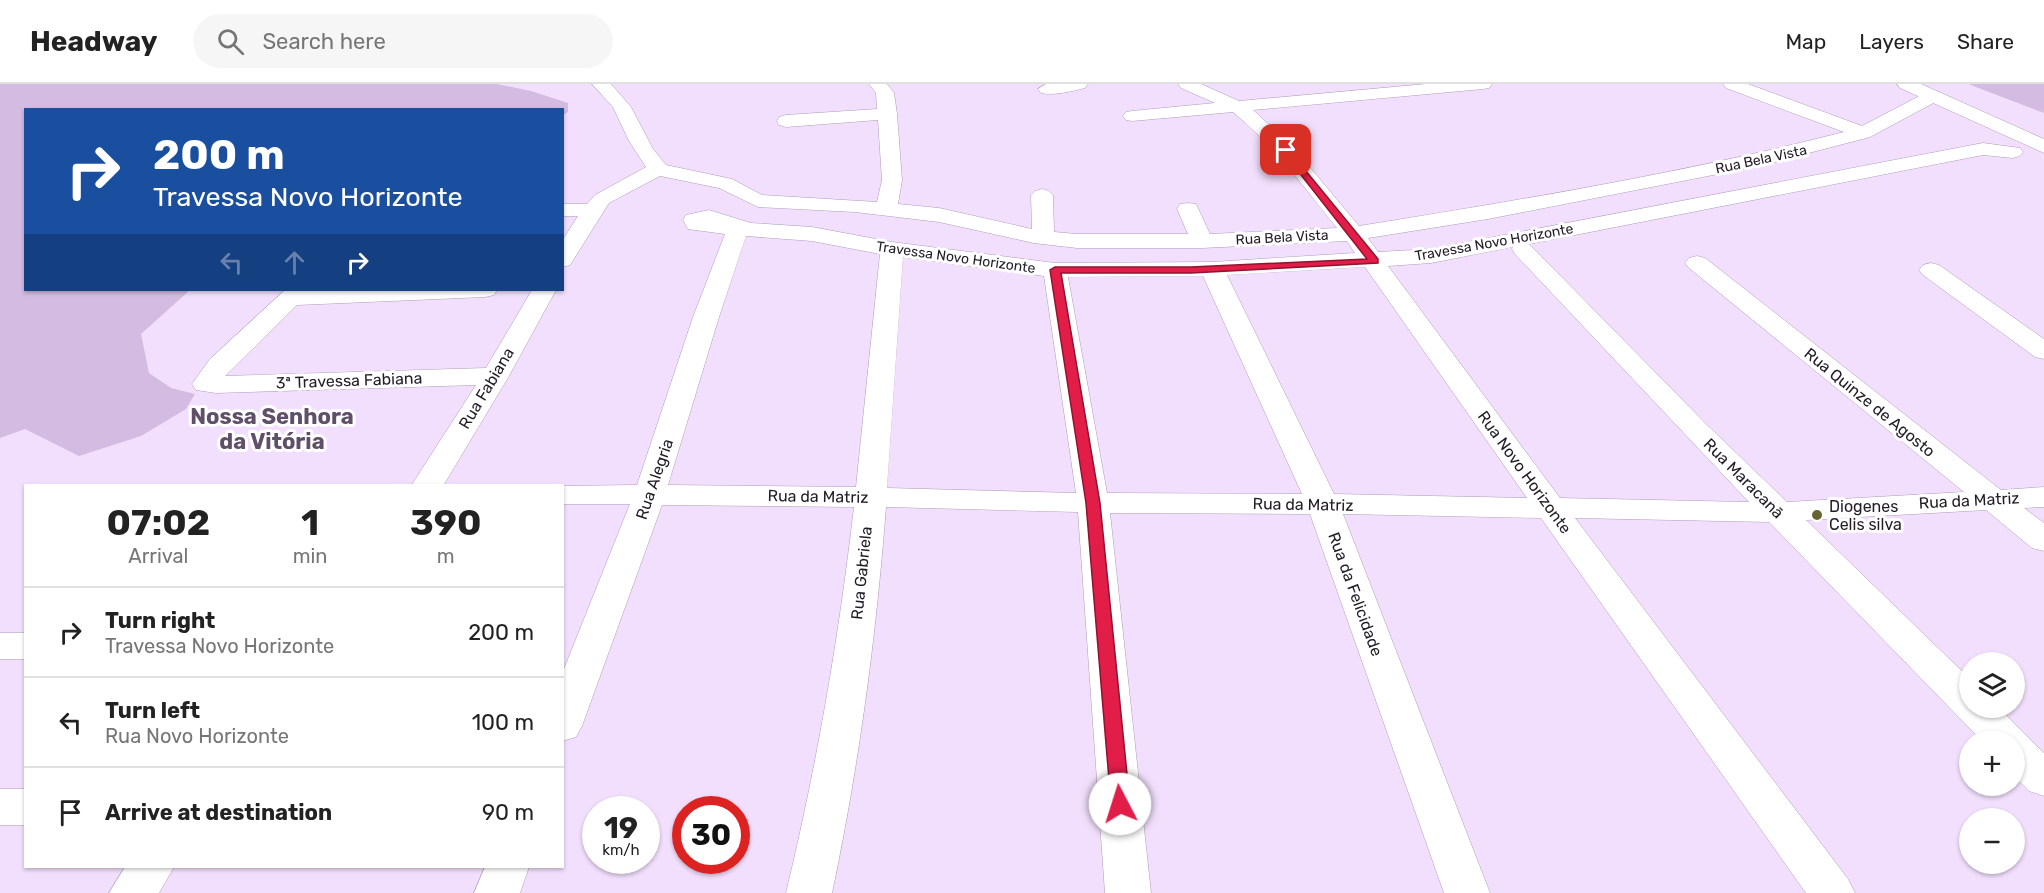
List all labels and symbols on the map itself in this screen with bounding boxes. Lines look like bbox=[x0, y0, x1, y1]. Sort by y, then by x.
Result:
pin bbox=[1260, 124, 1311, 175]
street label: Rua Bela Vista bbox=[1714, 142, 1808, 177]
street label: Travessa Novo Horizonte bbox=[1414, 220, 1575, 265]
street label: Rua Bela Vista bbox=[1235, 227, 1329, 248]
street label: Travessa Novo Horizonte bbox=[875, 238, 1037, 277]
street label: Rua Fabiana bbox=[455, 344, 518, 432]
street label: Rua Quinze de Agosto bbox=[1800, 344, 1939, 461]
street label: 3ª Travessa Fabiana bbox=[275, 368, 423, 393]
district label: Nossa Senhora da Vitória bbox=[190, 403, 354, 455]
street label: Rua Novo Horizonte bbox=[1474, 407, 1576, 537]
street label: Rua Maracanã bbox=[1700, 434, 1788, 522]
street label: Rua Alegria bbox=[632, 436, 677, 522]
street label: Rua da Matriz bbox=[767, 486, 869, 507]
street label: Rua da Matriz bbox=[1918, 488, 2020, 513]
street label: Rua da Matriz bbox=[1252, 494, 1354, 515]
place label: Diogenes Celis silva bbox=[1829, 497, 1902, 534]
marker: Diogenes Celis silva bbox=[1810, 508, 1824, 522]
street label: Rua Gabriela bbox=[847, 525, 876, 621]
street label: Rua da Felicidade bbox=[1324, 530, 1387, 659]
position arrow bbox=[1088, 772, 1152, 836]
speed limit sign: 30 bbox=[672, 796, 750, 874]

